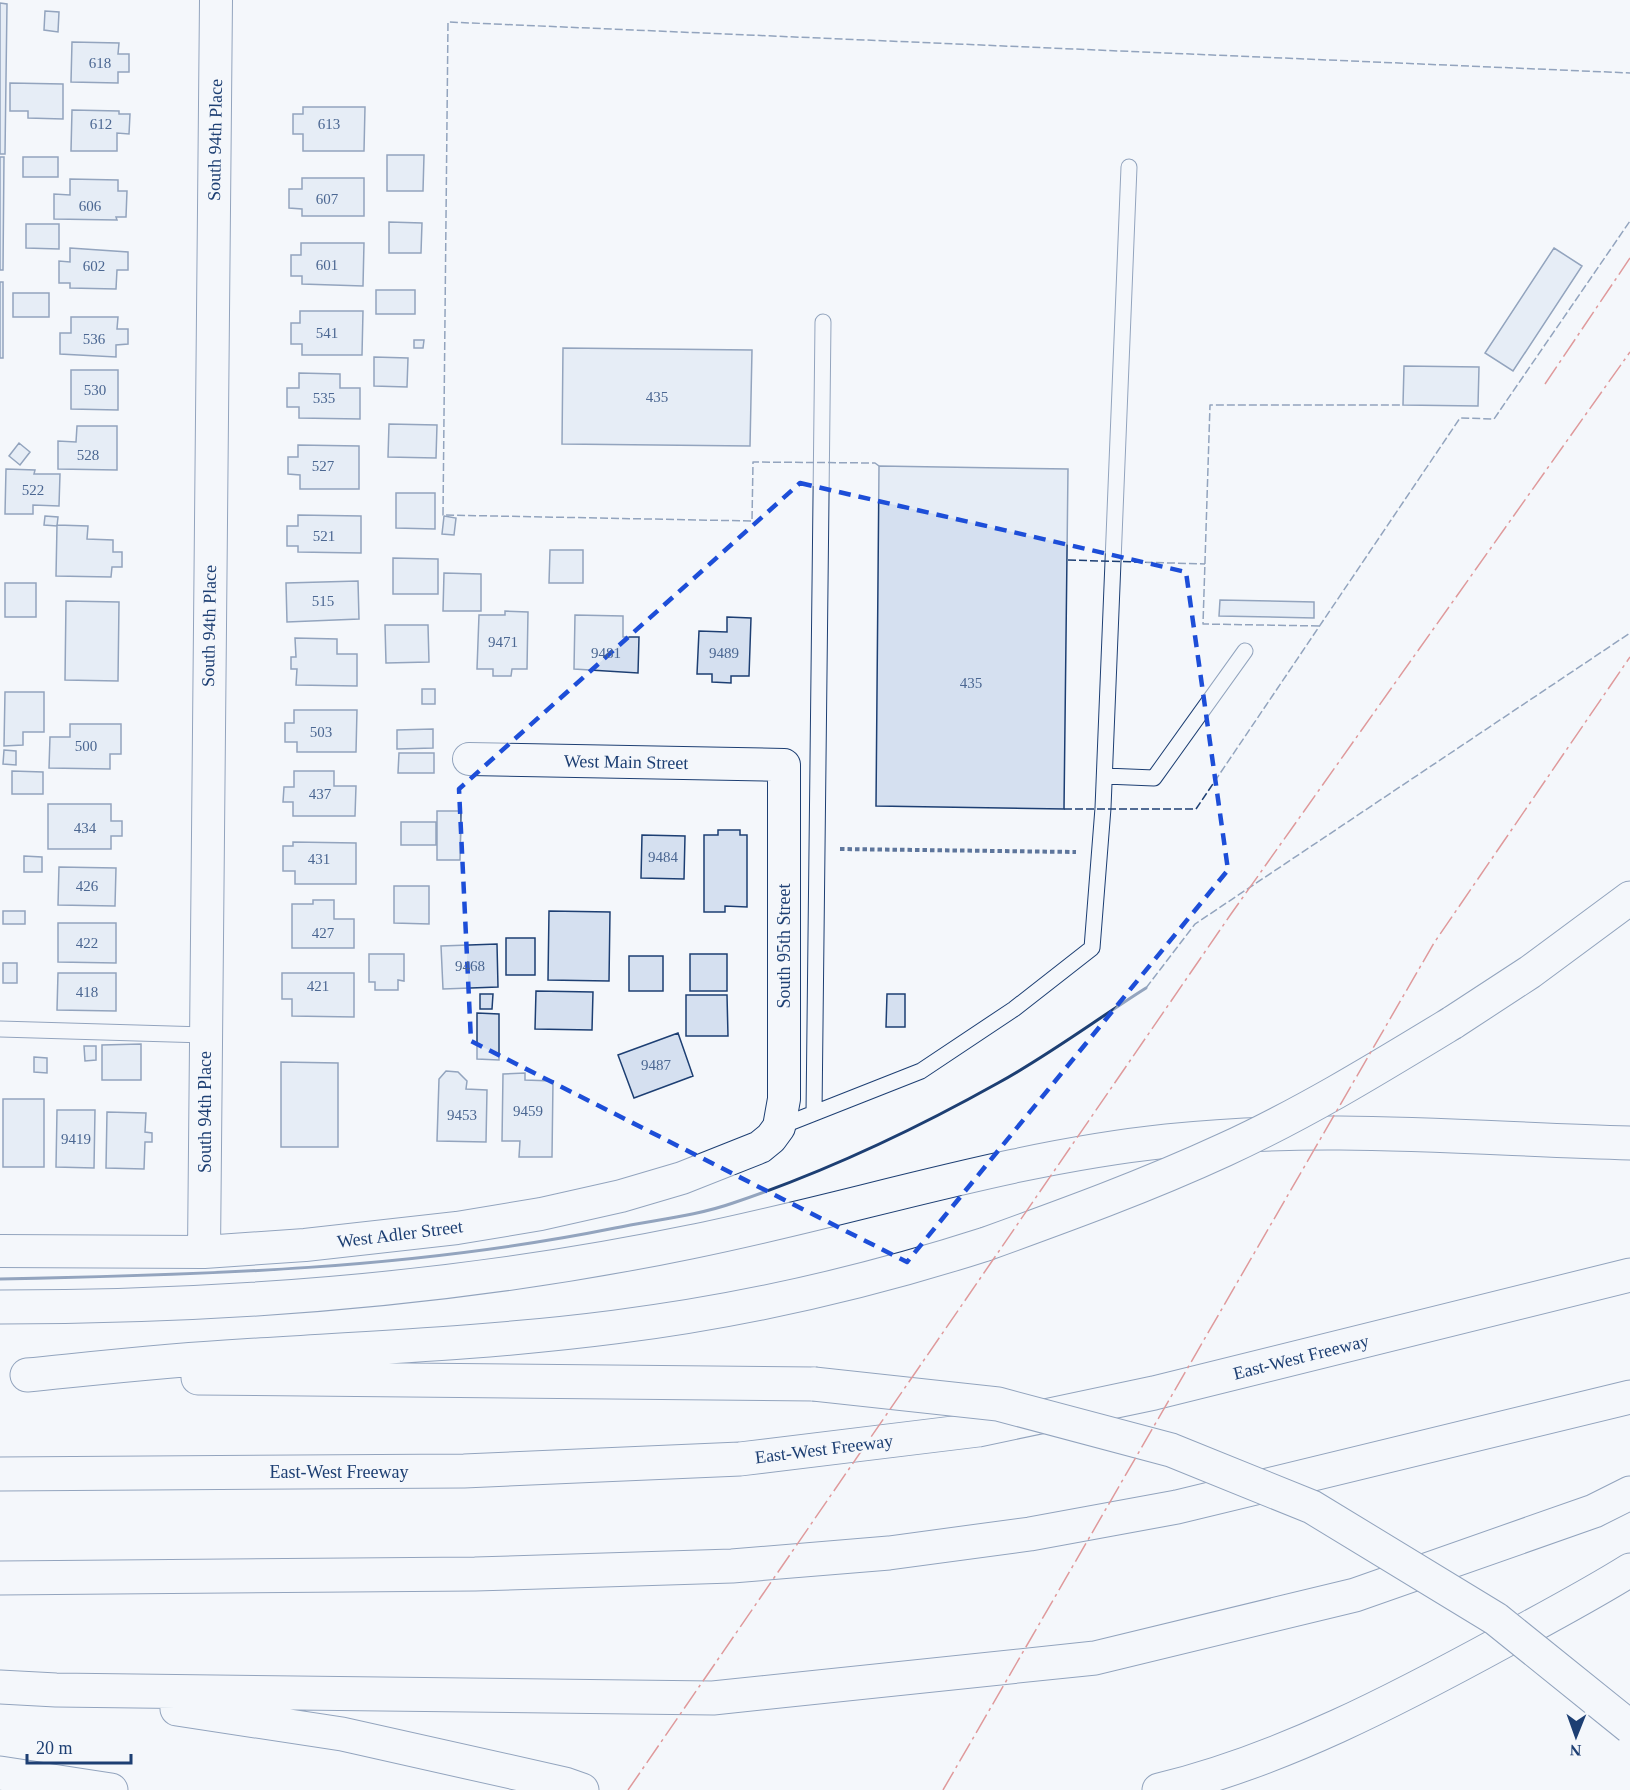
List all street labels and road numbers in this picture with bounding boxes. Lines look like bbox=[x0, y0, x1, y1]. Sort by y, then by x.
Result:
street label: South 94th Place bbox=[204, 79, 226, 201]
street label: South 94th Place bbox=[198, 565, 220, 687]
street label: West Main Street bbox=[564, 751, 688, 773]
street label: South 95th Street bbox=[774, 884, 794, 1009]
street label: South 94th Place bbox=[195, 1051, 215, 1173]
street label: West Adler Street bbox=[336, 1216, 464, 1252]
street label: East-West Freeway bbox=[1231, 1330, 1371, 1384]
street label: East-West Freeway bbox=[754, 1431, 894, 1467]
street label: East-West Freeway bbox=[270, 1462, 409, 1482]

